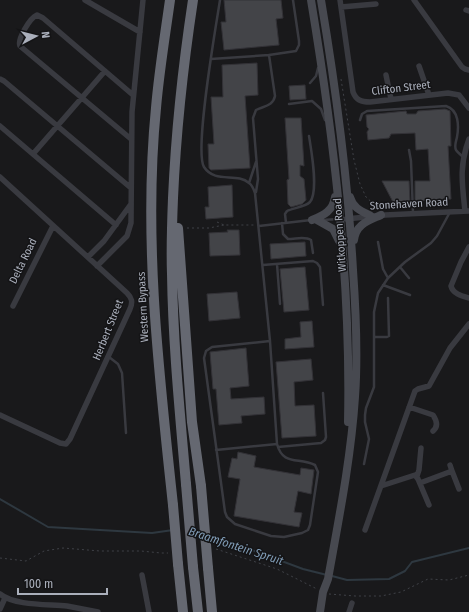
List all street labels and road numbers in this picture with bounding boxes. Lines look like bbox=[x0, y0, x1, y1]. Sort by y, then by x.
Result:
street label: Clifton Street bbox=[371, 78, 432, 98]
street label: Stonehaven Road bbox=[370, 195, 448, 213]
street label: Witkoppen Road bbox=[331, 198, 349, 272]
street label: Delta Road bbox=[6, 236, 40, 286]
street label: Western Bypass bbox=[135, 271, 151, 343]
street label: Herbert Street bbox=[90, 297, 126, 362]

